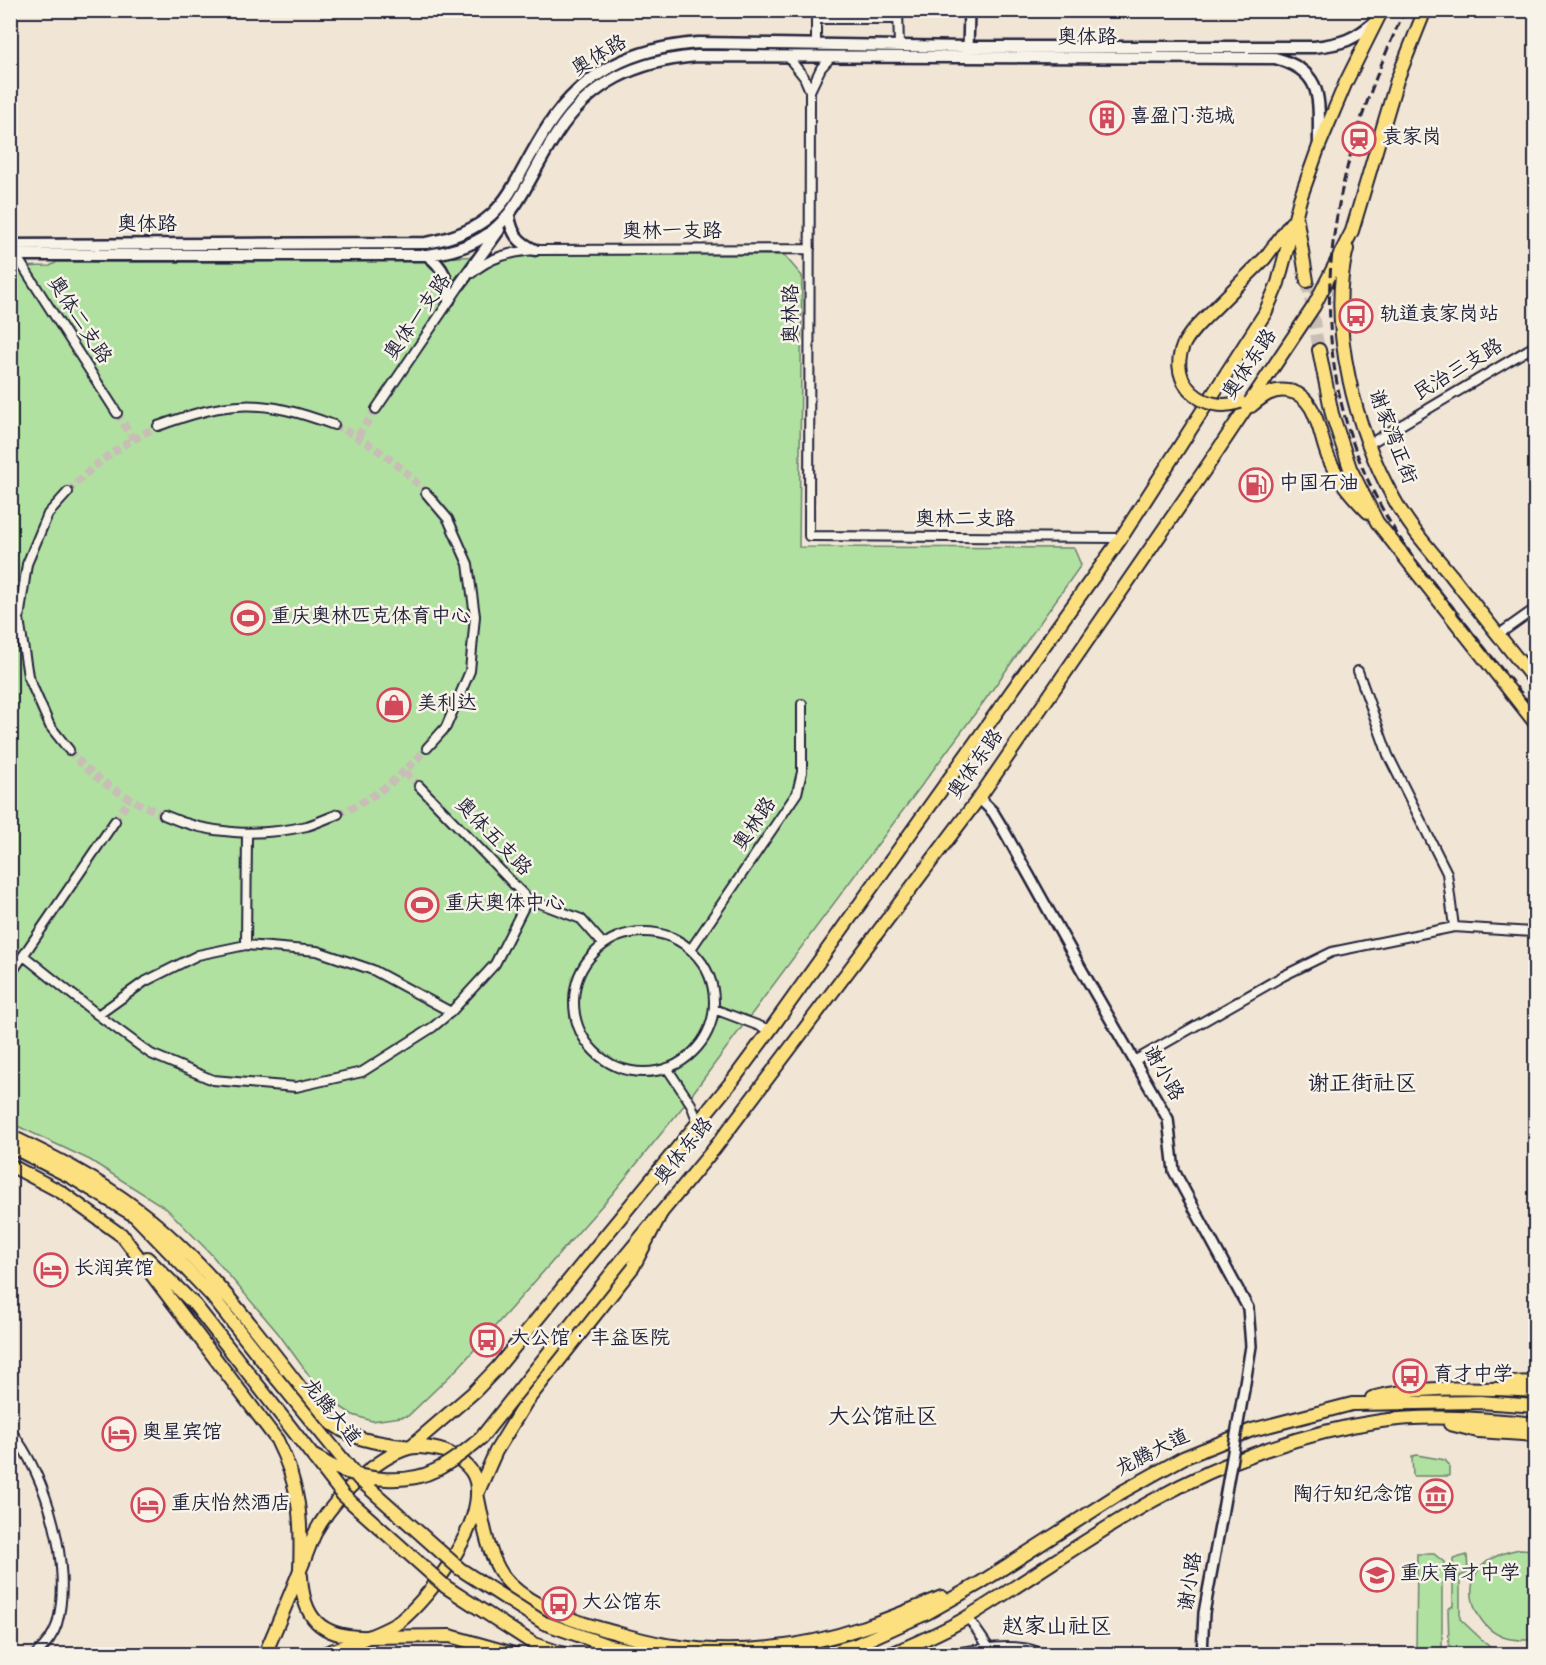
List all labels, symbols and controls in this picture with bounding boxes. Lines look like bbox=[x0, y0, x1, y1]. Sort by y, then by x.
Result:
street label: 奥体路 bbox=[1057, 25, 1118, 53]
street label: 奥体路 bbox=[567, 29, 634, 84]
building icon: 喜盈门·范城 bbox=[1089, 100, 1125, 136]
place label: 喜盈门·范城 bbox=[1130, 104, 1235, 132]
station icon: 袁家岗 bbox=[1341, 121, 1377, 157]
place label: 袁家岗 bbox=[1382, 125, 1442, 153]
street label: 奥体路 bbox=[117, 212, 178, 240]
street label: 奥林一支路 bbox=[622, 219, 723, 247]
street label: 奥体一支路 bbox=[379, 268, 460, 367]
street label: 奥体二支路 bbox=[39, 271, 118, 371]
street label: 奥林路 bbox=[779, 283, 807, 344]
bus stop icon: 轨道袁家岗站 bbox=[1338, 298, 1374, 334]
place label: 轨道袁家岗站 bbox=[1379, 302, 1499, 330]
street label: 奥体东路 bbox=[1217, 323, 1286, 406]
street label: 民治三支路 bbox=[1409, 333, 1510, 409]
street label: 谢家湾正街 bbox=[1360, 385, 1422, 489]
fuel station icon: 中国石油 bbox=[1238, 467, 1274, 503]
place label: 中国石油 bbox=[1279, 471, 1359, 499]
street label: 奥林二支路 bbox=[915, 507, 1016, 535]
sports icon: 重庆奥林匹克体育中心 bbox=[230, 600, 266, 636]
place label: 重庆奥林匹克体育中心 bbox=[271, 604, 471, 632]
shop icon: 美利达 bbox=[376, 687, 412, 723]
place label: 美利达 bbox=[417, 691, 477, 719]
street label: 奥体东路 bbox=[943, 723, 1012, 806]
street label: 奥林路 bbox=[728, 791, 785, 858]
street label: 奥体五支路 bbox=[447, 792, 537, 884]
sports icon: 重庆奥体中心 bbox=[404, 887, 440, 923]
place label: 重庆奥体中心 bbox=[445, 891, 565, 919]
street label: 谢小路 bbox=[1135, 1041, 1190, 1108]
district label: 谢正街社区 bbox=[1307, 1070, 1417, 1101]
street label: 奥体东路 bbox=[649, 1111, 722, 1192]
hotel icon: 长润宾馆 bbox=[33, 1252, 69, 1288]
place label: 长润宾馆 bbox=[74, 1256, 154, 1284]
bus stop icon: 大公馆‧丰益医院 bbox=[469, 1322, 505, 1358]
place label: 大公馆‧丰益医院 bbox=[510, 1326, 670, 1354]
bus stop icon: 育才中学 bbox=[1392, 1358, 1428, 1394]
place label: 育才中学 bbox=[1433, 1362, 1513, 1390]
street label: 龙腾大道 bbox=[294, 1373, 366, 1453]
district label: 大公馆社区 bbox=[828, 1403, 938, 1434]
hotel icon: 奥星宾馆 bbox=[101, 1416, 137, 1452]
place label: 奥星宾馆 bbox=[142, 1420, 222, 1448]
street label: 龙腾大道 bbox=[1111, 1423, 1195, 1485]
museum icon: 陶行知纪念馆 bbox=[1418, 1478, 1454, 1514]
place label: 陶行知纪念馆 bbox=[1293, 1482, 1413, 1510]
hotel icon: 重庆怡然酒店 bbox=[130, 1487, 166, 1523]
place label: 重庆怡然酒店 bbox=[171, 1491, 291, 1519]
street label: 谢小路 bbox=[1173, 1549, 1211, 1614]
school or university icon: 重庆育才中学 bbox=[1359, 1557, 1395, 1593]
place label: 重庆育才中学 bbox=[1400, 1561, 1520, 1589]
bus stop icon: 大公馆东 bbox=[541, 1586, 577, 1622]
place label: 大公馆东 bbox=[582, 1590, 662, 1618]
district label: 赵家山社区 bbox=[1002, 1613, 1112, 1644]

